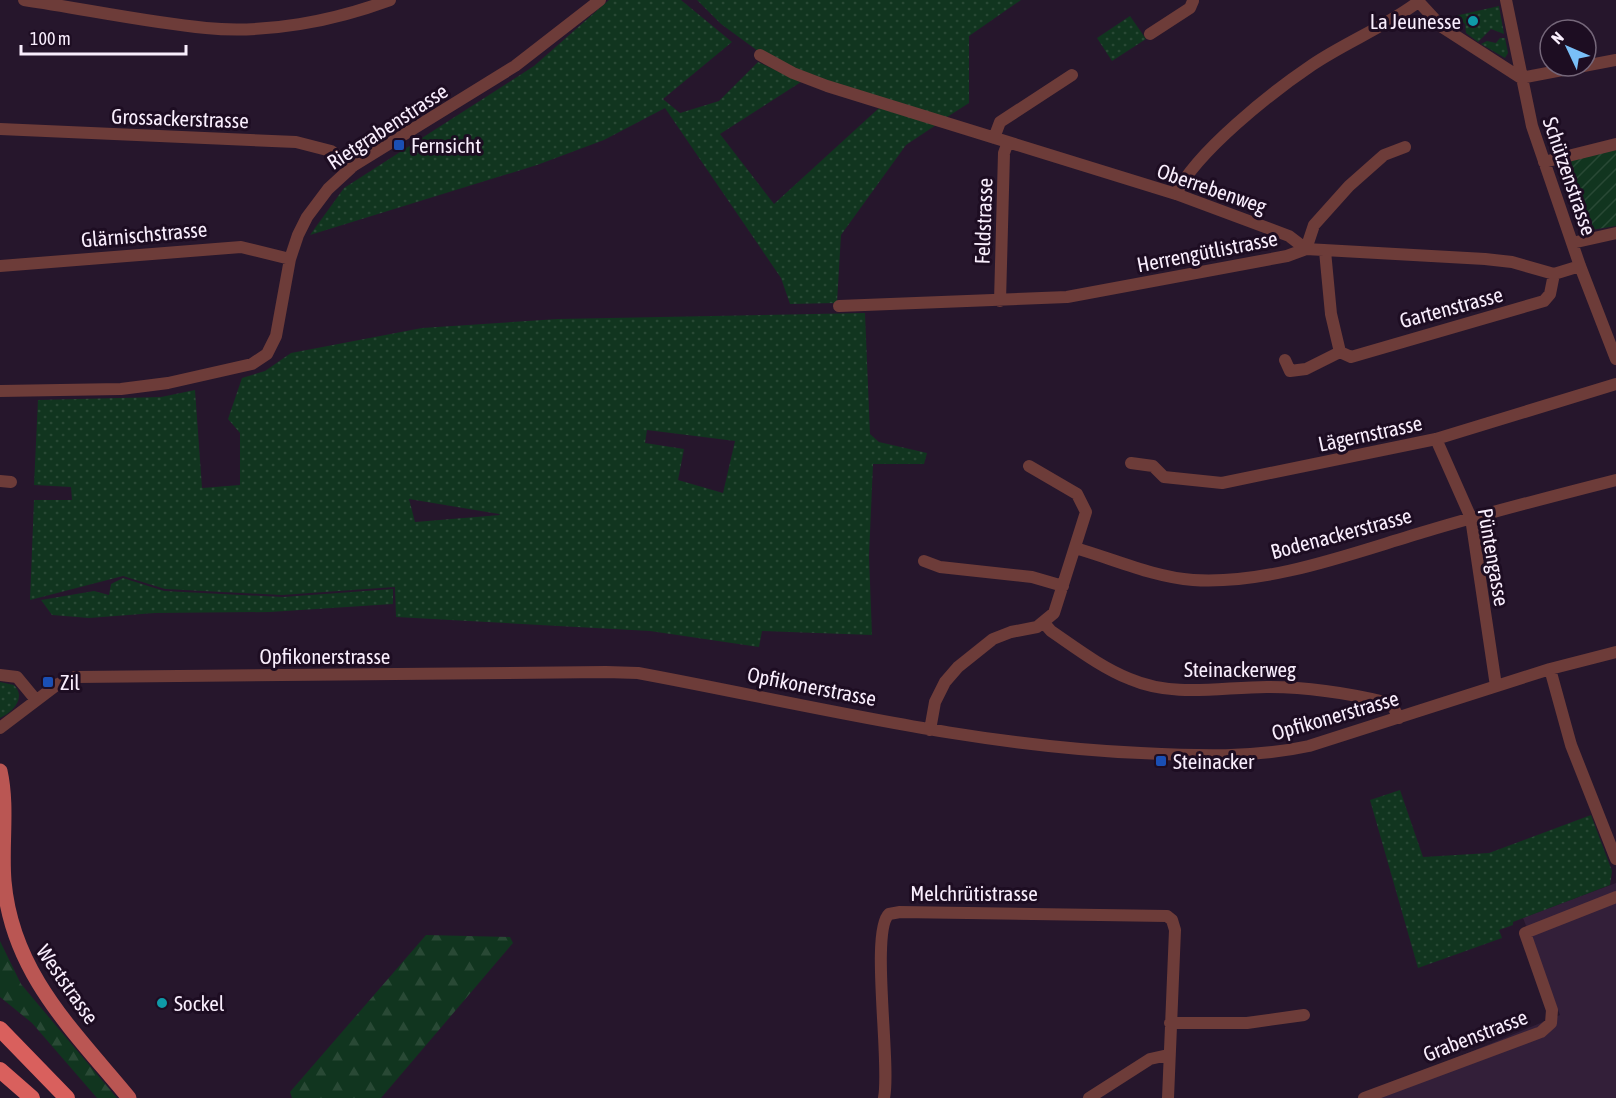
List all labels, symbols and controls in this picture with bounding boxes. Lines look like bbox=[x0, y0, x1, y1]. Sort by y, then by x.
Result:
place label: La Jeunesse bbox=[1370, 9, 1461, 33]
marker: La Jeunesse bbox=[1466, 14, 1480, 28]
scale bar bbox=[21, 18, 186, 56]
north arrow bbox=[1538, 18, 1598, 78]
text: 100 m bbox=[30, 28, 71, 49]
text: N bbox=[1547, 28, 1567, 47]
street label: Rietgrabenstrasse bbox=[322, 78, 452, 174]
street label: Grossackerstrasse bbox=[111, 104, 249, 132]
street label: Schützenstrasse bbox=[1539, 114, 1601, 238]
place label: Fernsicht bbox=[411, 133, 481, 157]
marker: Fernsicht bbox=[392, 138, 406, 152]
street label: Oberrebenweg bbox=[1154, 158, 1270, 218]
street label: Feldstrasse bbox=[970, 177, 996, 265]
street label: Glärnischstrasse bbox=[80, 217, 208, 251]
street label: Herrengütlistrasse bbox=[1135, 226, 1279, 276]
street label: Gartenstrasse bbox=[1397, 282, 1505, 332]
street label: Lägernstrasse bbox=[1316, 410, 1424, 456]
street label: Bodenackerstrasse bbox=[1268, 503, 1414, 563]
street label: Püntengasse bbox=[1474, 506, 1514, 608]
street label: Opfikonerstrasse bbox=[260, 644, 390, 668]
street label: Steinackerweg bbox=[1184, 657, 1296, 681]
street label: Opfikonerstrasse bbox=[746, 662, 878, 710]
place label: Zil bbox=[60, 670, 80, 694]
marker: Zil bbox=[41, 675, 55, 689]
street label: Opfikonerstrasse bbox=[1269, 685, 1401, 745]
place label: Steinacker bbox=[1173, 749, 1255, 773]
marker: Steinacker bbox=[1154, 754, 1168, 768]
street label: Melchrütistrasse bbox=[910, 881, 1038, 905]
street label: Weststrasse bbox=[32, 940, 104, 1028]
place label: Sockel bbox=[174, 991, 225, 1015]
marker: Sockel bbox=[155, 996, 169, 1010]
street label: Grabenstrasse bbox=[1419, 1004, 1531, 1066]

